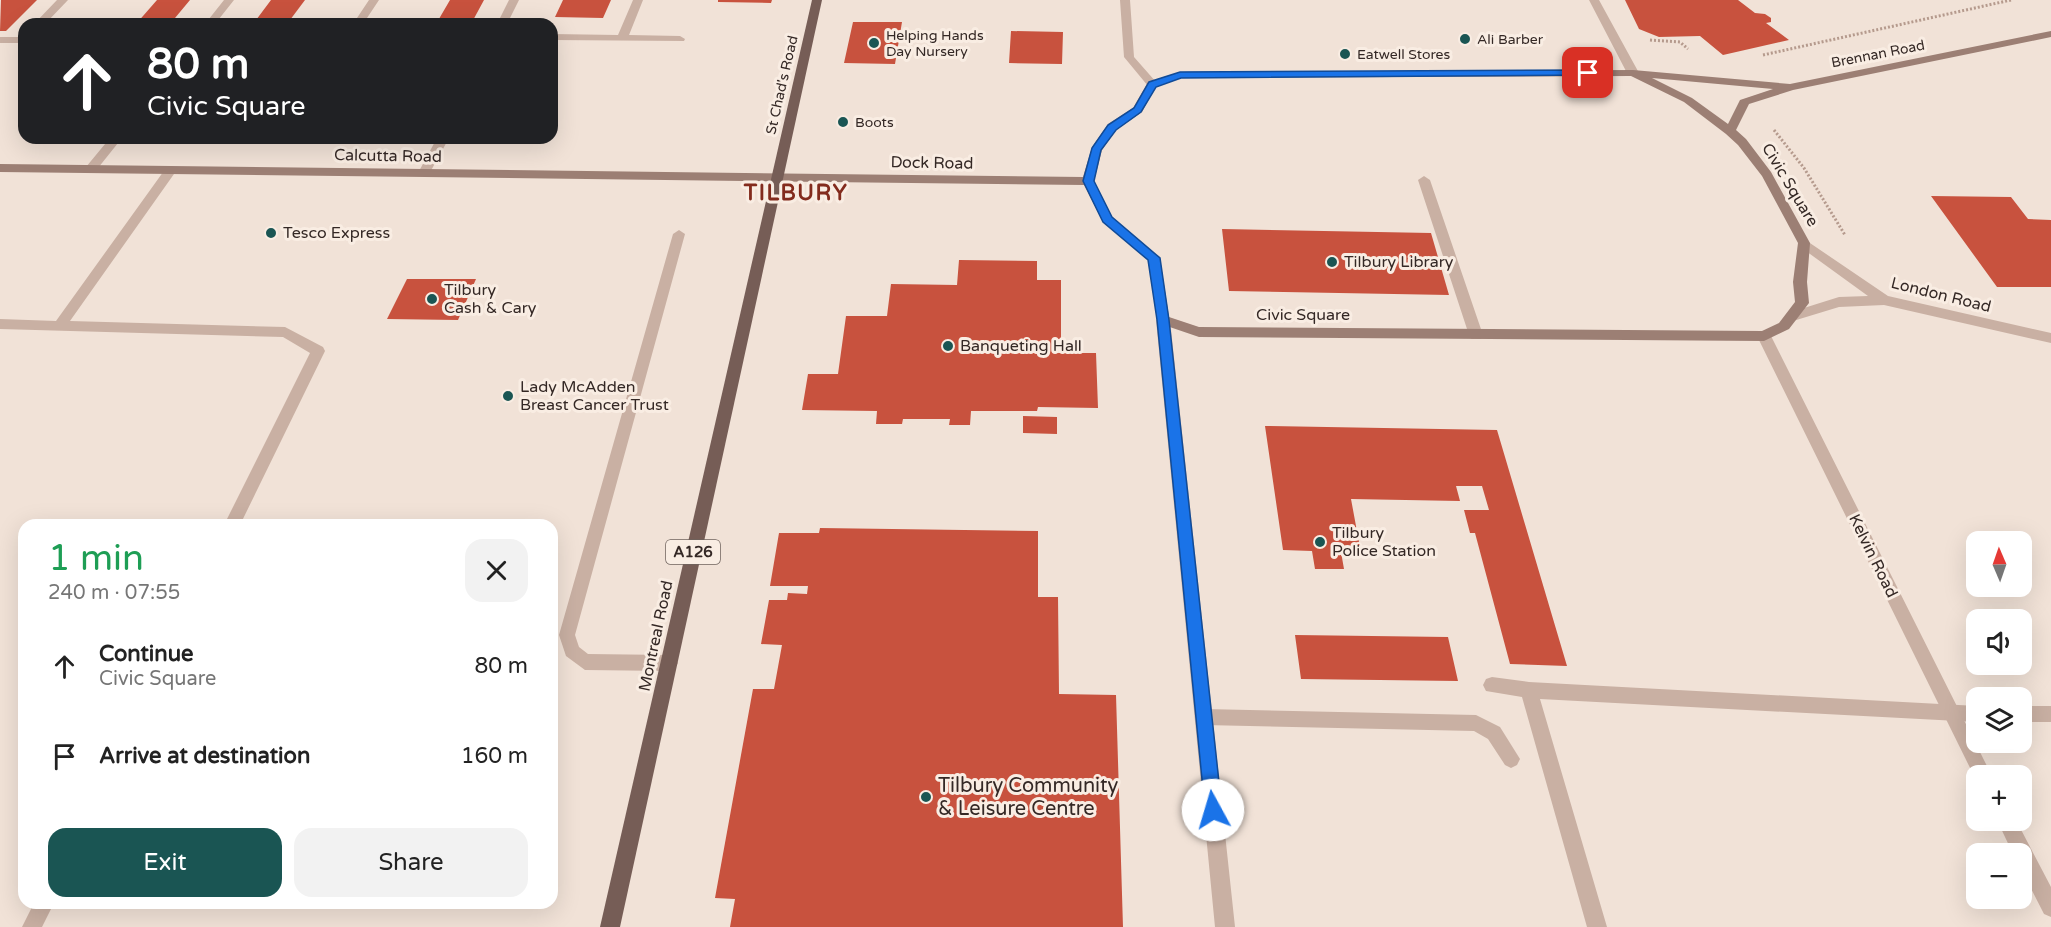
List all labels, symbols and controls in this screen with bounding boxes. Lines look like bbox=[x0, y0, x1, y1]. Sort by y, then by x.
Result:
place label: Helping Hands Day Nursery bbox=[886, 27, 984, 60]
place label: Ali Barber bbox=[1477, 31, 1544, 48]
marker: Ali Barber bbox=[1458, 32, 1472, 46]
street label: St Chad's Road bbox=[762, 34, 802, 136]
marker: Helping Hands Day Nursery bbox=[867, 36, 881, 50]
street label: Brennan Road bbox=[1830, 37, 1926, 71]
text: 80 m bbox=[147, 39, 249, 90]
icon: ahead bbox=[48, 42, 126, 120]
place label: Eatwell Stores bbox=[1357, 46, 1450, 63]
marker: Eatwell Stores bbox=[1338, 47, 1352, 61]
pin bbox=[1562, 47, 1613, 98]
icon: arrive bbox=[1571, 56, 1604, 89]
text: Civic Square bbox=[147, 90, 305, 123]
place label: Boots bbox=[855, 114, 894, 131]
marker: Boots bbox=[836, 115, 850, 129]
street label: Civic Square bbox=[1757, 140, 1823, 230]
street label: Calcutta Road bbox=[334, 145, 442, 167]
street label: Dock Road bbox=[890, 152, 974, 174]
district label: TILBURY bbox=[743, 180, 848, 206]
place label: Tesco Express bbox=[283, 223, 390, 243]
marker: Tesco Express bbox=[264, 226, 278, 240]
place label: Tilbury Library bbox=[1344, 252, 1454, 272]
marker: Tilbury Library bbox=[1325, 255, 1339, 269]
street label: London Road bbox=[1889, 273, 1993, 317]
place label: Tilbury Cash & Cary bbox=[444, 280, 537, 318]
marker: Tilbury Cash & Cary bbox=[425, 292, 439, 306]
street label: Civic Square bbox=[1256, 305, 1350, 325]
place label: Banqueting Hall bbox=[960, 336, 1082, 356]
marker: Banqueting Hall bbox=[941, 339, 955, 353]
place label: Lady McAdden Breast Cancer Trust bbox=[520, 377, 669, 415]
marker: Lady McAdden Breast Cancer Trust bbox=[501, 389, 515, 403]
street label: Kelvin Road bbox=[1844, 511, 1902, 601]
place label: Tilbury Police Station bbox=[1332, 523, 1436, 561]
north arrow bbox=[1966, 531, 2032, 597]
map controls bbox=[1966, 531, 2032, 909]
marker: Tilbury Police Station bbox=[1313, 535, 1327, 549]
text: 1 min bbox=[48, 537, 144, 580]
button: close bbox=[465, 539, 528, 602]
road number: A126 bbox=[666, 540, 720, 564]
street label: Montreal Road bbox=[634, 579, 678, 693]
text: 240 m · 07:55 bbox=[48, 581, 180, 605]
button: sound bbox=[1966, 609, 2032, 675]
text: Continue bbox=[99, 641, 194, 667]
icon: ahead bbox=[48, 650, 81, 683]
text: 80 m bbox=[474, 653, 528, 679]
text: Civic Square bbox=[99, 667, 216, 691]
button: layers bbox=[1966, 687, 2032, 753]
icon: arrive bbox=[48, 740, 81, 773]
text: Arrive at destination bbox=[99, 743, 310, 769]
text: 160 m bbox=[461, 743, 528, 769]
button: + bbox=[1966, 765, 2032, 831]
place label: Tilbury Community & Leisure Centre bbox=[938, 774, 1119, 821]
position arrow bbox=[1181, 778, 1245, 842]
marker: Tilbury Community & Leisure Centre bbox=[919, 790, 933, 804]
button: Exit bbox=[48, 828, 282, 897]
button: Share bbox=[294, 828, 528, 897]
button: − bbox=[1966, 843, 2032, 909]

